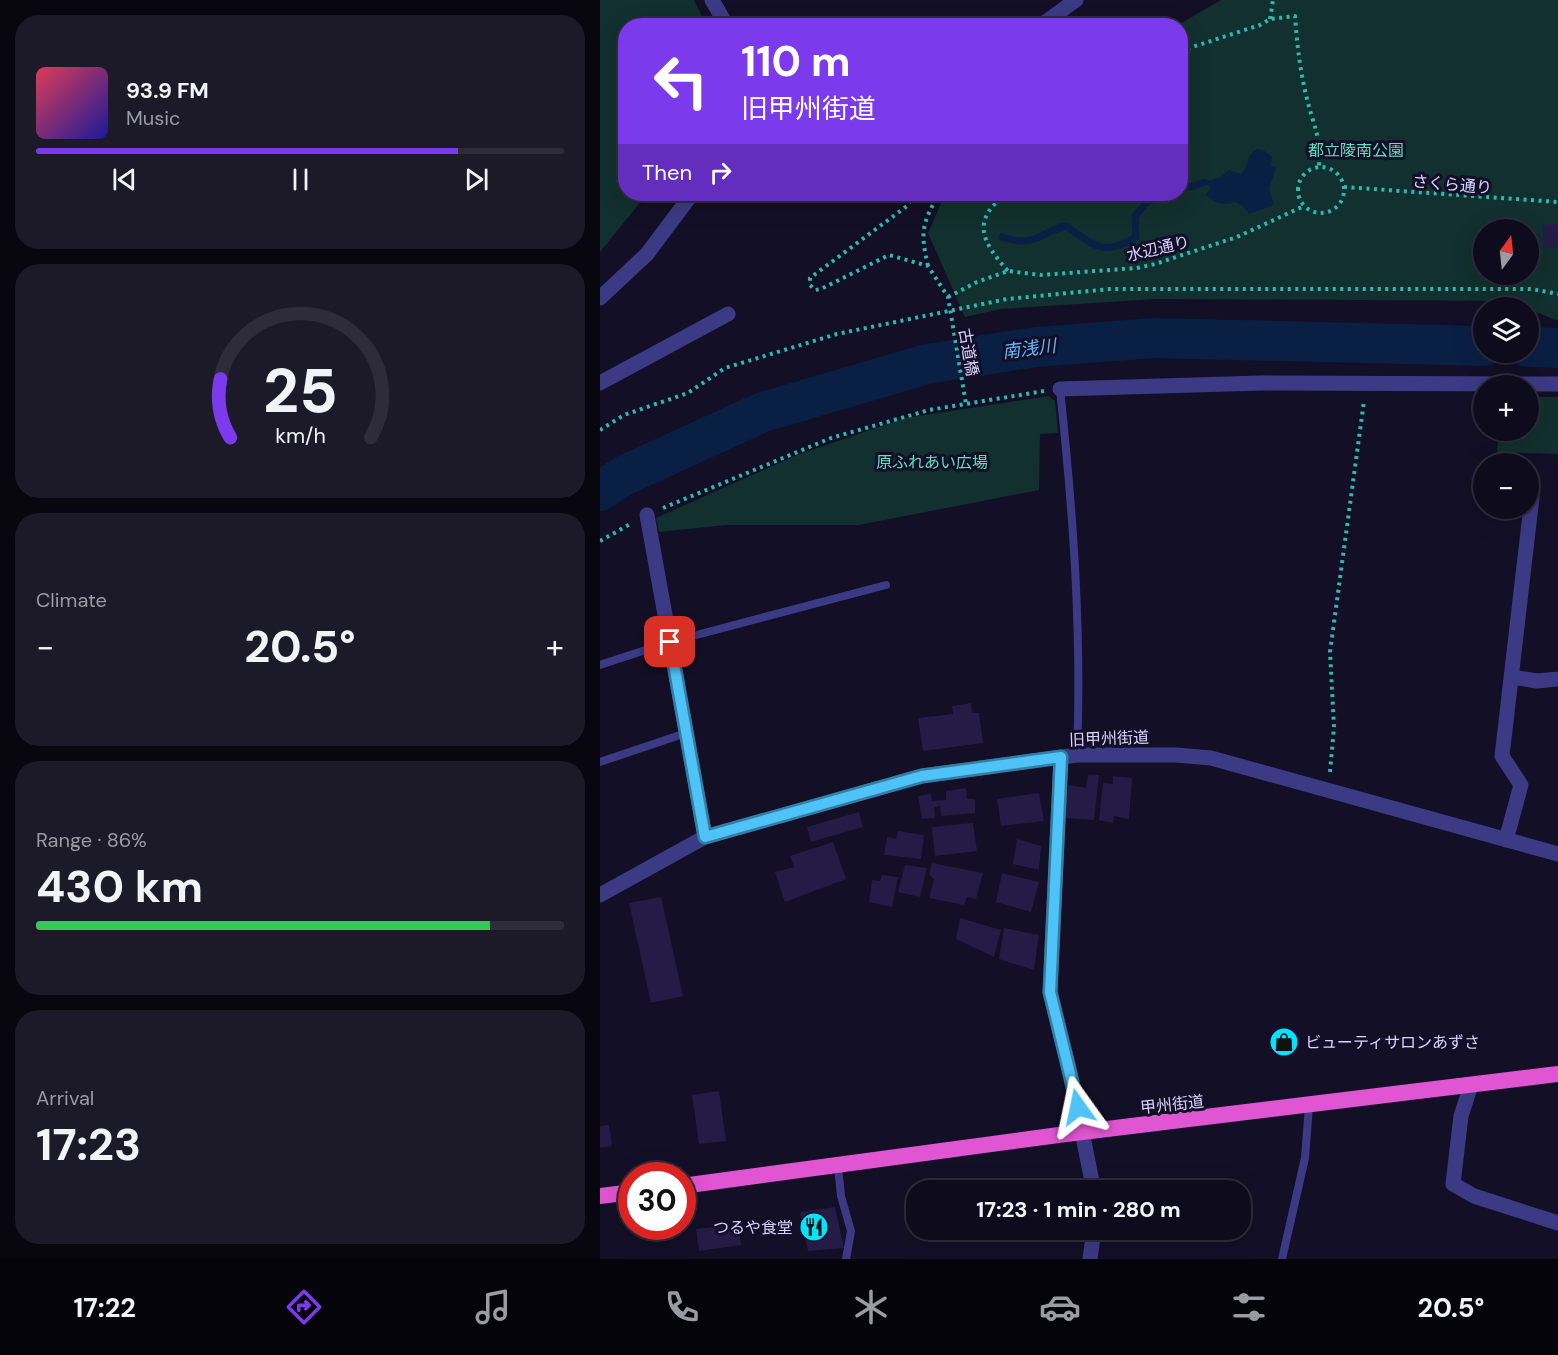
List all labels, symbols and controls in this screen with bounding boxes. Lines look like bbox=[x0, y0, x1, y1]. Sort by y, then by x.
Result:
text: 110 m bbox=[741, 34, 851, 89]
icon: left bbox=[642, 42, 720, 120]
text: 93.9 FM bbox=[126, 76, 209, 105]
text: 旧甲州街道 bbox=[741, 91, 876, 126]
text: Music bbox=[126, 105, 181, 131]
park label: 都立陵南公園 bbox=[1308, 140, 1404, 161]
icon: right bbox=[704, 156, 737, 189]
text: Then bbox=[642, 158, 692, 187]
icon: previous bbox=[108, 163, 141, 196]
icon: pause bbox=[284, 163, 317, 196]
icon: next bbox=[460, 163, 493, 196]
street label: さくら通り bbox=[1411, 171, 1493, 198]
north arrow bbox=[1473, 219, 1539, 285]
map controls bbox=[1473, 219, 1539, 519]
street label: 水辺通り bbox=[1125, 231, 1192, 266]
button: layers bbox=[1473, 297, 1539, 363]
street label: 古道橋 bbox=[954, 327, 983, 378]
water label: 南浅川 bbox=[1001, 334, 1059, 364]
text: 25 bbox=[263, 350, 337, 431]
button: + bbox=[1473, 375, 1539, 441]
text: km/h bbox=[275, 422, 325, 450]
park label: 原ふれあい広場 bbox=[876, 452, 988, 473]
button: − bbox=[1473, 453, 1539, 519]
text: Climate bbox=[36, 587, 107, 613]
pin bbox=[644, 616, 695, 667]
text: 20.5° bbox=[244, 617, 356, 676]
text: − bbox=[36, 625, 54, 668]
text: + bbox=[546, 625, 564, 668]
icon: arrive bbox=[653, 625, 686, 658]
street label: 旧甲州街道 bbox=[1069, 727, 1149, 750]
text: Range · 86% bbox=[36, 827, 147, 853]
text: 430 km bbox=[36, 857, 203, 916]
shop icon: ビューティサロンあずさ bbox=[1268, 1026, 1300, 1058]
place label: ビューティサロンあずさ bbox=[1305, 1032, 1480, 1053]
position arrow bbox=[1046, 1075, 1110, 1139]
text: Arrival bbox=[36, 1085, 94, 1111]
street label: 甲州街道 bbox=[1139, 1091, 1205, 1118]
text: 17:23 bbox=[36, 1115, 141, 1174]
speed limit sign: 30 bbox=[618, 1162, 696, 1240]
text: 17:23 · 1 min · 280 m bbox=[976, 1195, 1181, 1224]
restaurant icon: つるや食堂 bbox=[798, 1211, 830, 1243]
place label: つるや食堂 bbox=[713, 1217, 793, 1238]
icon: directions bbox=[283, 1286, 325, 1328]
icon: music bbox=[472, 1286, 514, 1328]
icon: phone bbox=[661, 1286, 703, 1328]
icon: climate bbox=[850, 1286, 892, 1328]
icon: car bbox=[1039, 1286, 1081, 1328]
icon: filters bbox=[1228, 1286, 1270, 1328]
text: 17:22 bbox=[74, 1290, 136, 1325]
text: 20.5° bbox=[1418, 1290, 1484, 1325]

